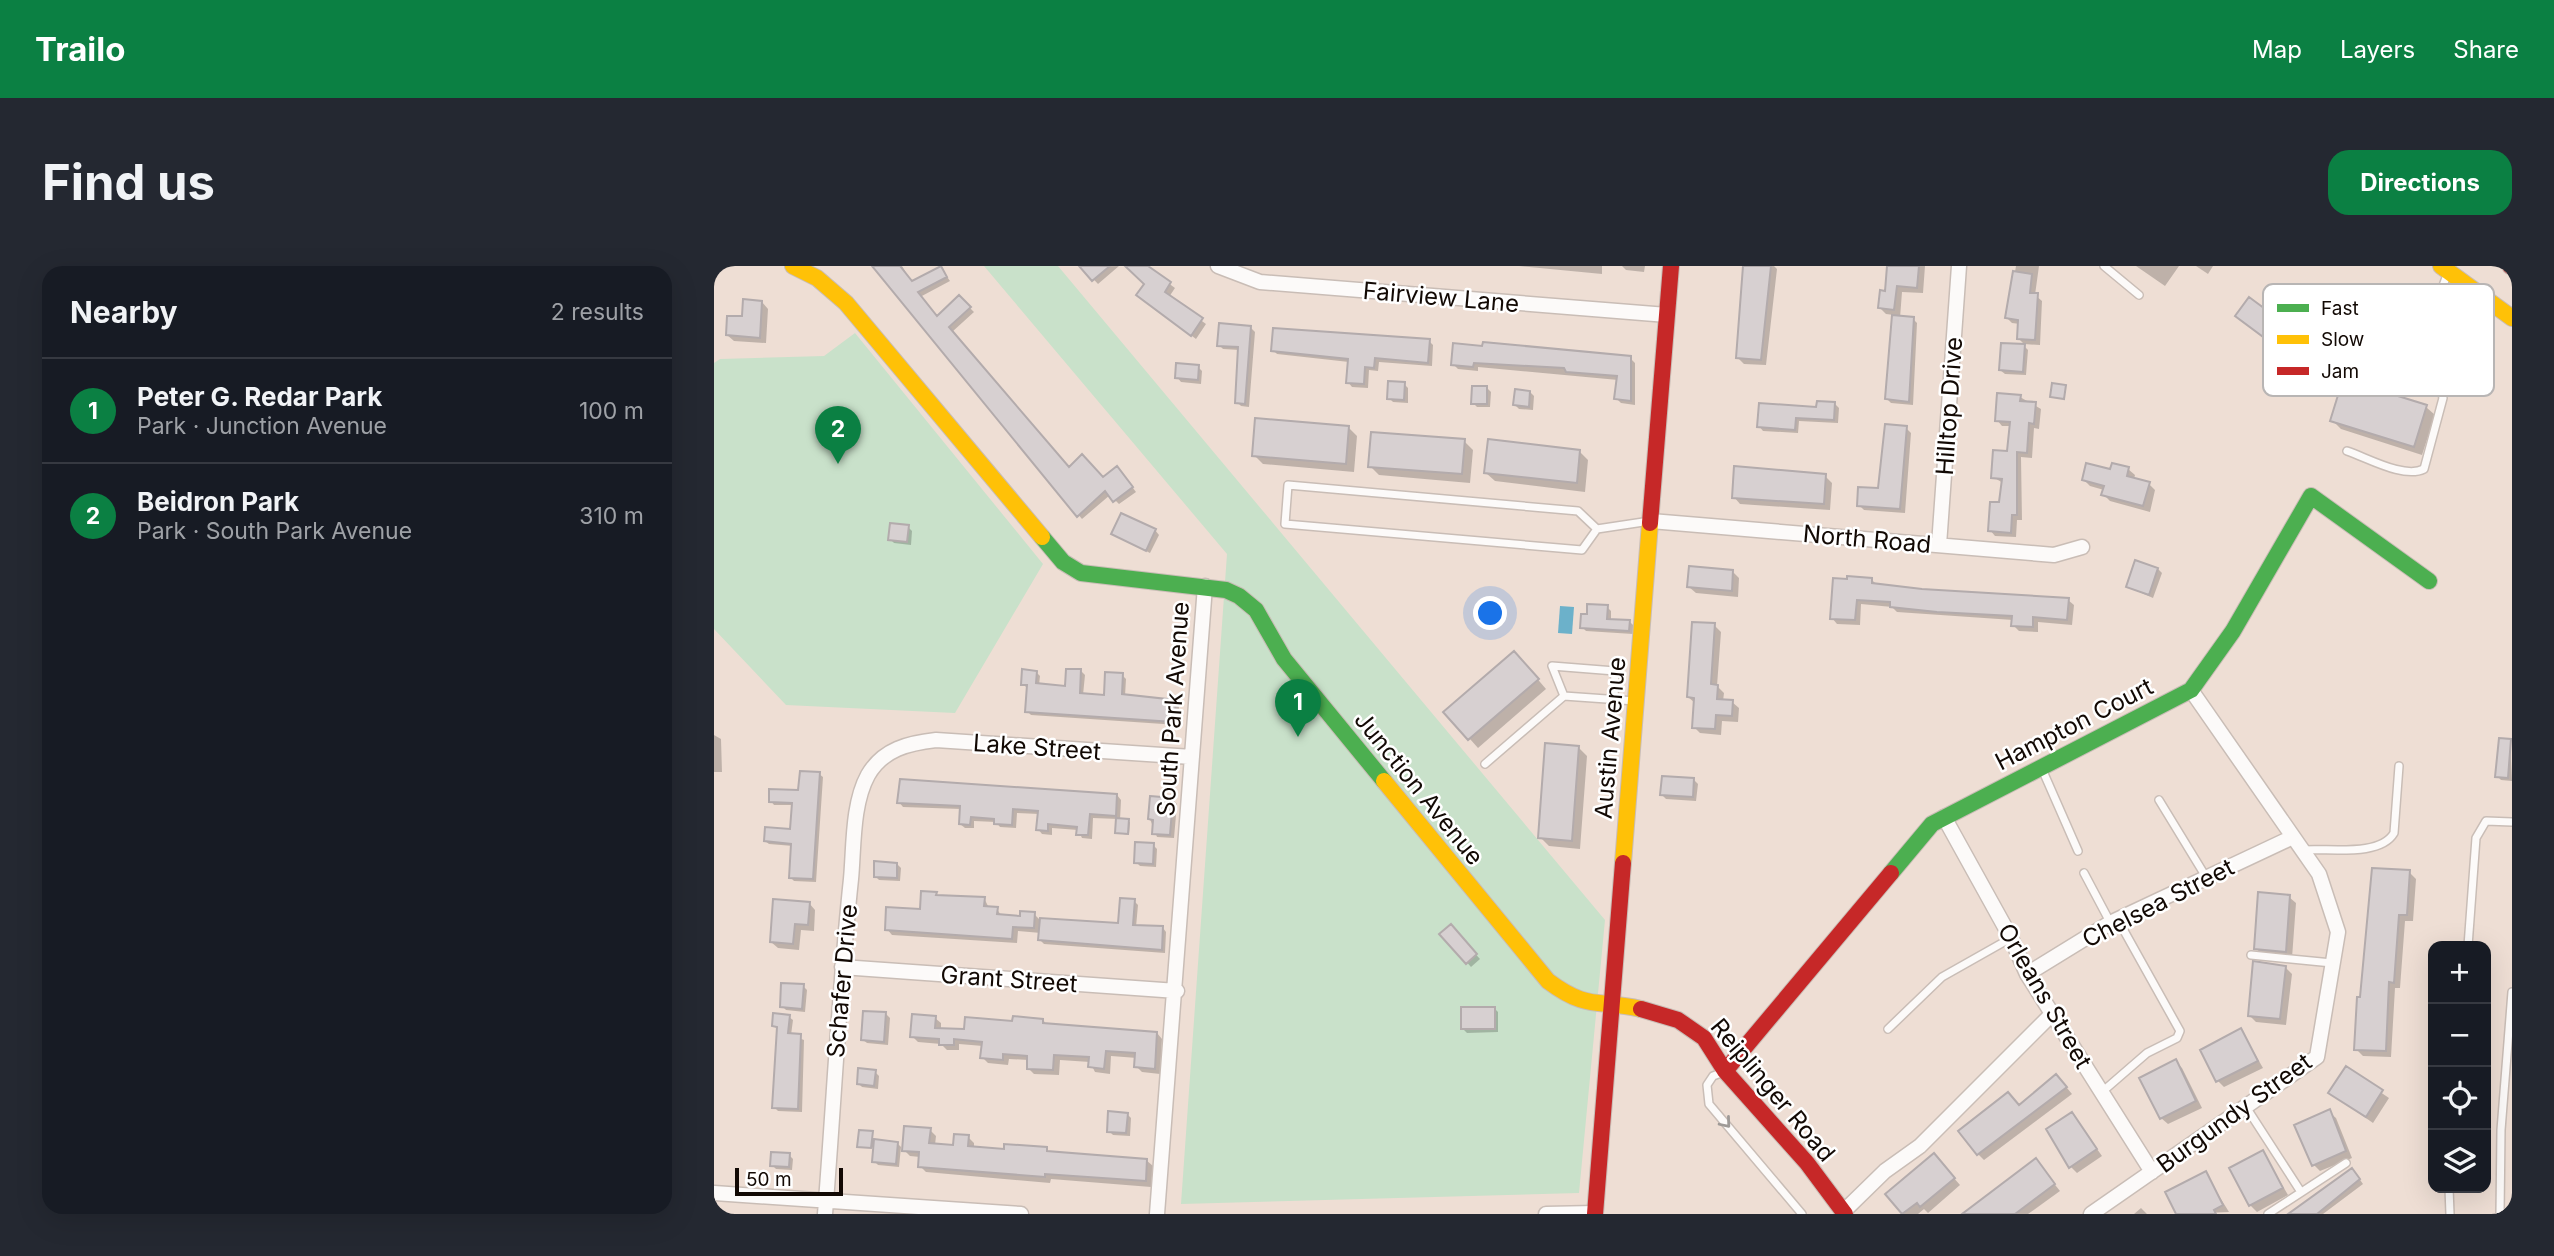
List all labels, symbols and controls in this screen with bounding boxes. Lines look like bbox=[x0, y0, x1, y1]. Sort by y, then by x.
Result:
text: Trailo bbox=[35, 29, 125, 69]
text: Map bbox=[2252, 35, 2302, 64]
text: Layers bbox=[2340, 35, 2415, 64]
text: Share bbox=[2453, 35, 2519, 64]
button: Directions bbox=[2328, 150, 2512, 215]
text: Find us bbox=[42, 153, 215, 212]
street label: Fairview Lane bbox=[1362, 276, 1520, 318]
legend bbox=[2263, 284, 2494, 396]
text: Nearby bbox=[70, 294, 178, 330]
text: Fast bbox=[2321, 297, 2359, 320]
text: 2 results bbox=[551, 298, 644, 326]
text: Slow bbox=[2321, 328, 2364, 351]
street label: Hilltop Drive bbox=[1930, 336, 1968, 476]
text: Jam bbox=[2321, 360, 2359, 383]
text: Peter G. Redar Park bbox=[137, 381, 382, 412]
text: 1 bbox=[88, 397, 98, 425]
text: 100 m bbox=[579, 397, 644, 425]
pin: 2 bbox=[815, 406, 861, 464]
text: Park · Junction Avenue bbox=[137, 412, 387, 440]
text: Beidron Park bbox=[137, 486, 299, 517]
text: 2 bbox=[86, 502, 100, 530]
text: 310 m bbox=[579, 502, 644, 530]
text: Park · South Park Avenue bbox=[137, 517, 412, 545]
street label: North Road bbox=[1802, 519, 1932, 559]
your location bbox=[1473, 596, 1507, 630]
street label: South Park Avenue bbox=[1151, 601, 1195, 817]
street label: Austin Avenue bbox=[1588, 656, 1632, 820]
street label: Hampton Court bbox=[1990, 672, 2158, 776]
pin: 1 bbox=[1275, 679, 1321, 737]
street label: Junction Avenue bbox=[1348, 705, 1490, 871]
street label: Lake Street bbox=[972, 728, 1102, 766]
street label: Chelsea Street bbox=[2077, 852, 2239, 954]
street label: Schafer Drive bbox=[821, 903, 863, 1059]
street label: Orleans Street bbox=[1992, 918, 2098, 1074]
map controls bbox=[2428, 941, 2491, 1193]
button: + bbox=[2428, 941, 2491, 1004]
street label: Grant Street bbox=[940, 960, 1078, 998]
button: − bbox=[2428, 1004, 2491, 1067]
street label: Reiplinger Road bbox=[1705, 1013, 1841, 1167]
street label: Burgundy Street bbox=[2151, 1047, 2317, 1179]
button: locate bbox=[2428, 1067, 2491, 1130]
one-way arrow bbox=[1718, 1114, 1730, 1127]
button: layers bbox=[2428, 1130, 2491, 1193]
scale bar bbox=[735, 1165, 844, 1197]
text: 50 m bbox=[746, 1168, 792, 1191]

